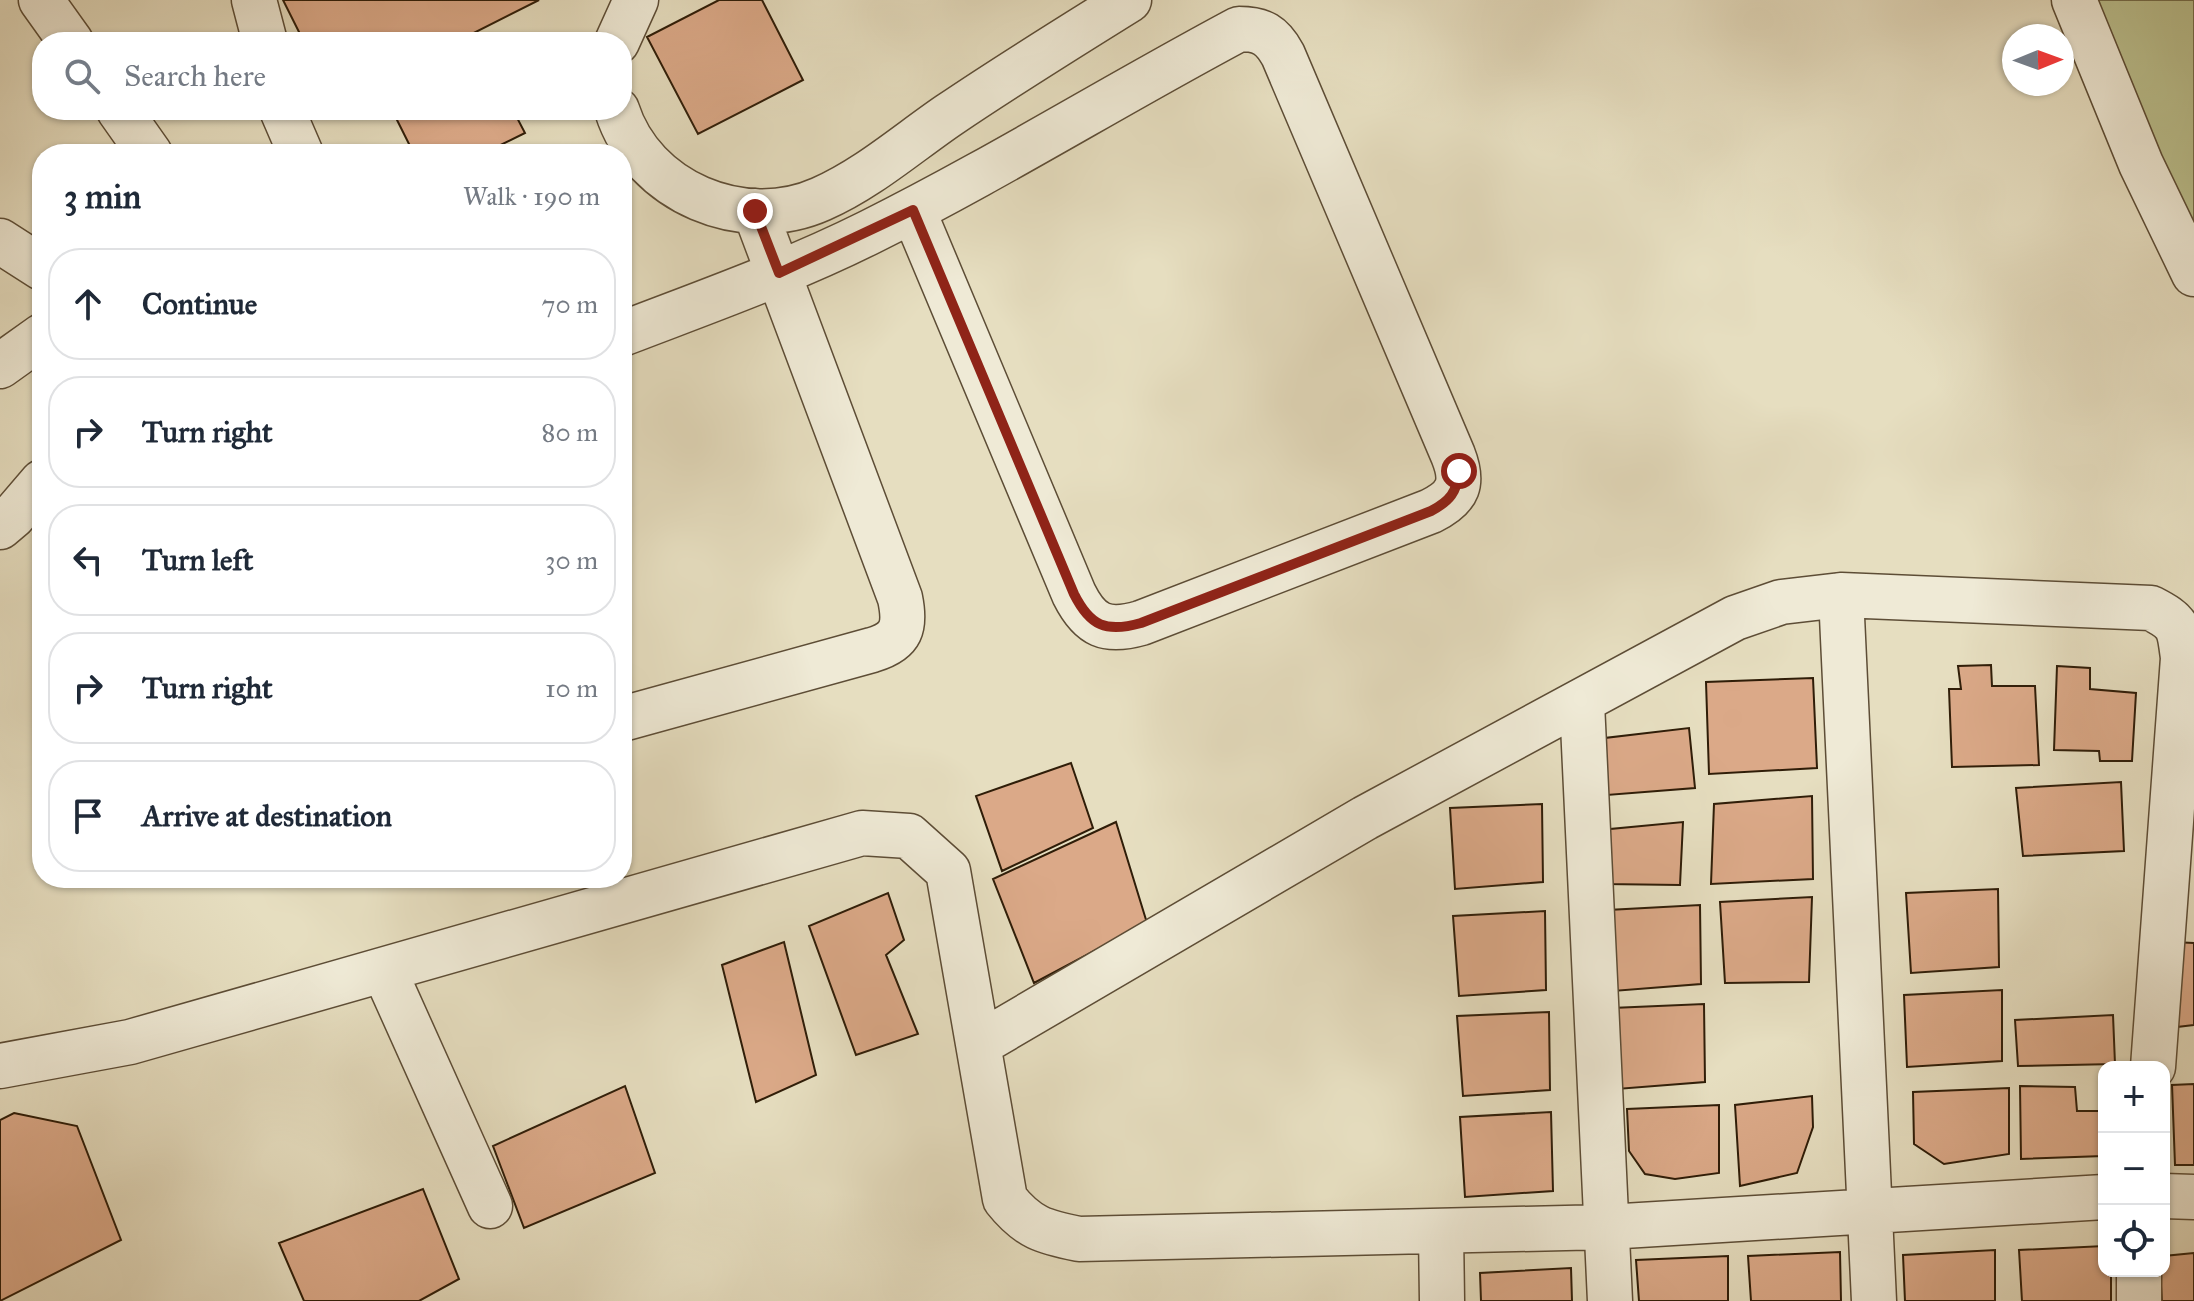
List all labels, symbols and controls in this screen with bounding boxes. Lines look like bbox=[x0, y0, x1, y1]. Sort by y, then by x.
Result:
north arrow bbox=[2002, 24, 2074, 96]
search box bbox=[32, 32, 632, 120]
icon: search bbox=[60, 54, 104, 98]
text: Search here bbox=[124, 58, 266, 94]
text: 3 min bbox=[64, 176, 141, 217]
text: Walk · 190 m bbox=[463, 180, 600, 212]
route end bbox=[737, 193, 773, 229]
icon: ahead bbox=[66, 282, 110, 326]
text: Continue bbox=[142, 286, 257, 322]
text: 70 m bbox=[542, 288, 598, 320]
icon: right bbox=[66, 410, 110, 454]
text: Turn right bbox=[142, 414, 273, 450]
text: 80 m bbox=[542, 416, 598, 448]
route start bbox=[1441, 453, 1477, 489]
icon: left bbox=[66, 538, 110, 582]
text: Turn left bbox=[142, 542, 253, 578]
text: 30 m bbox=[545, 544, 598, 576]
icon: right bbox=[66, 666, 110, 710]
text: Turn right bbox=[142, 670, 273, 706]
text: 10 m bbox=[545, 672, 598, 704]
icon: arrive bbox=[66, 794, 110, 838]
text: Arrive at destination bbox=[142, 798, 392, 834]
map controls bbox=[2098, 1061, 2170, 1277]
button: + bbox=[2098, 1061, 2170, 1133]
button: − bbox=[2098, 1133, 2170, 1205]
button: locate bbox=[2098, 1205, 2170, 1277]

